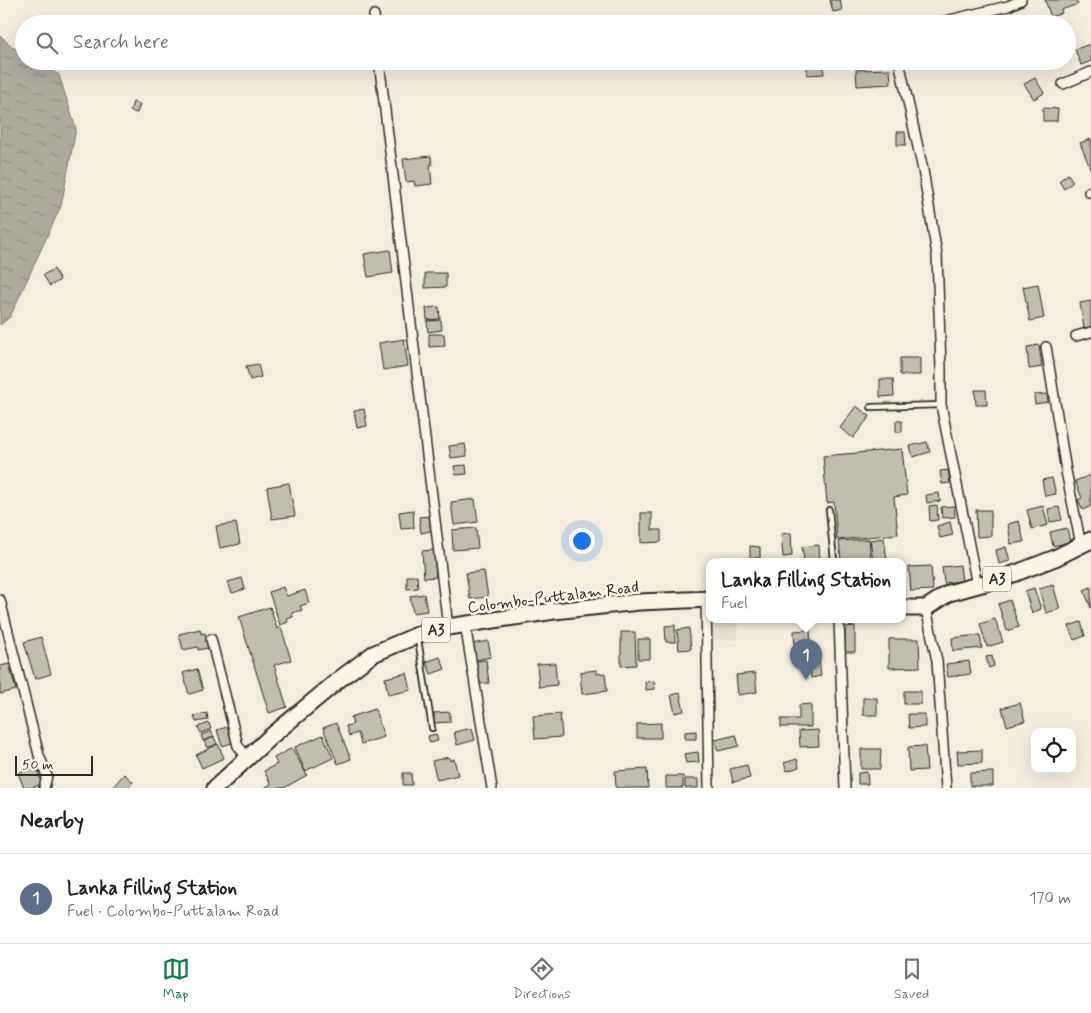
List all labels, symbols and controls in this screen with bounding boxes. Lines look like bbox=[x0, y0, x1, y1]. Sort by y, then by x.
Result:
search box bbox=[15, 15, 1076, 70]
icon: search bbox=[33, 29, 61, 57]
text: Search here bbox=[73, 30, 169, 55]
your location bbox=[569, 528, 595, 554]
popup bbox=[706, 558, 906, 623]
road number: A3 bbox=[983, 566, 1011, 592]
text: Lanka Filling Station bbox=[721, 568, 891, 593]
street label: Colombo-Puttalam Road bbox=[466, 577, 640, 618]
text: Fuel bbox=[721, 593, 748, 614]
road number: A3 bbox=[422, 618, 450, 642]
pin: 1 bbox=[790, 639, 822, 680]
map controls bbox=[1031, 728, 1076, 773]
button: locate bbox=[1031, 728, 1076, 773]
scale bar bbox=[15, 753, 92, 776]
text: 50 m bbox=[22, 756, 53, 774]
text: Nearby bbox=[20, 807, 84, 835]
text: Lanka Filling Station bbox=[67, 876, 237, 901]
text: 1 bbox=[32, 888, 40, 909]
text: 170 m bbox=[1029, 888, 1071, 909]
text: Fuel · Colombo-Puttalam Road bbox=[67, 901, 279, 922]
tab: Map bbox=[162, 955, 190, 1003]
tab: Directions bbox=[513, 955, 571, 1003]
tab: Saved bbox=[894, 955, 929, 1003]

